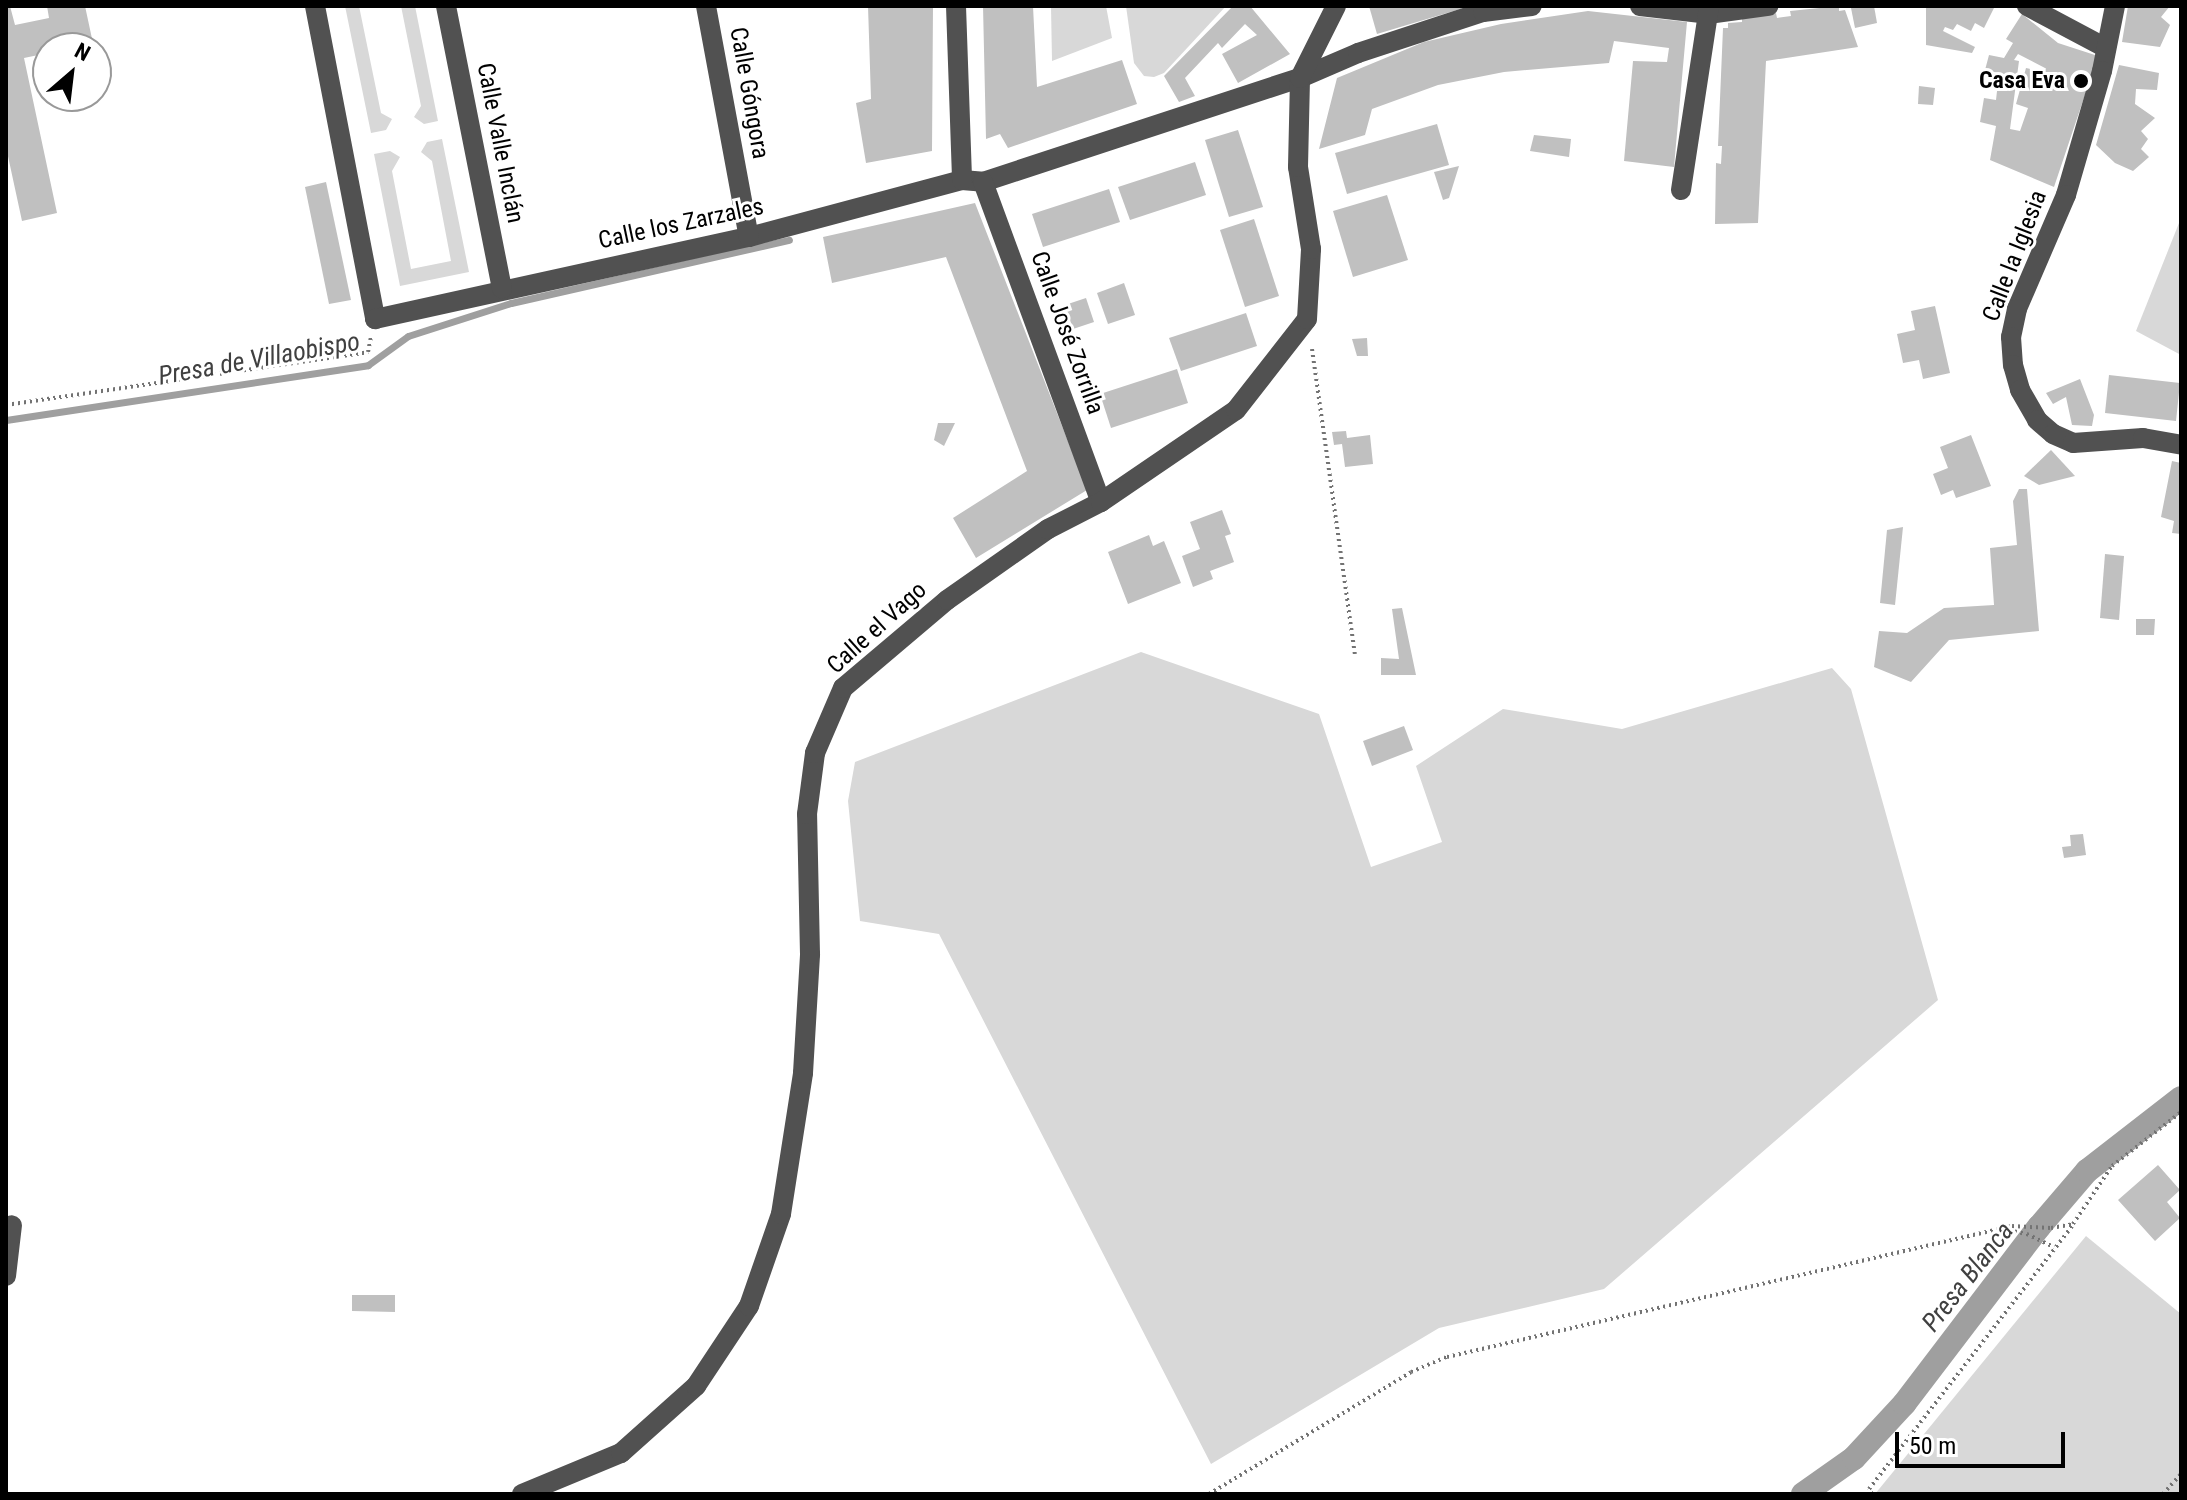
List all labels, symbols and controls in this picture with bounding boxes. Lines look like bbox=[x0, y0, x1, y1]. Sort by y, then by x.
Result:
street label: Calle Góngora bbox=[723, 25, 775, 161]
north arrow bbox=[32, 32, 112, 112]
text: N bbox=[71, 38, 94, 66]
street label: Calle Valle Inclán bbox=[470, 61, 530, 225]
place label: Casa Eva bbox=[1979, 67, 2065, 95]
marker: Casa Eva bbox=[2072, 72, 2090, 90]
street label: Calle la Iglesia bbox=[1977, 186, 2053, 326]
street label: Calle los Zarzales bbox=[596, 192, 766, 256]
street label: Calle José Zorrilla bbox=[1024, 248, 1110, 418]
water label: Presa de Villaobispo bbox=[156, 326, 362, 392]
street label: Calle el Vago bbox=[822, 576, 932, 680]
water label: Presa Blanca bbox=[1916, 1216, 2020, 1338]
scale bar bbox=[1899, 1416, 2069, 1466]
text: 50 m bbox=[1909, 1432, 1956, 1460]

